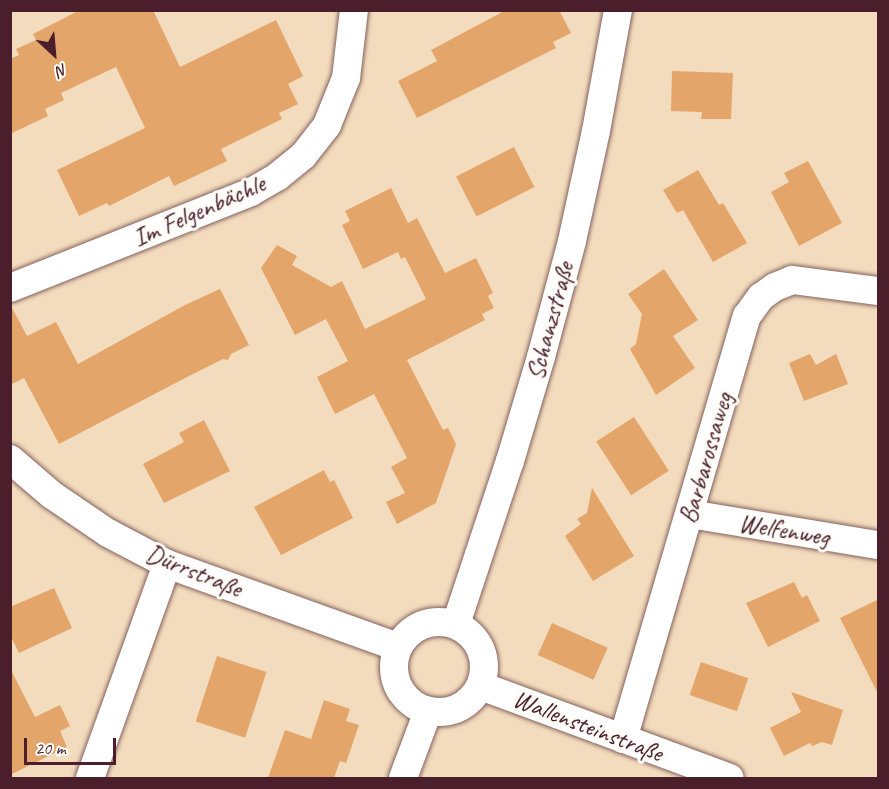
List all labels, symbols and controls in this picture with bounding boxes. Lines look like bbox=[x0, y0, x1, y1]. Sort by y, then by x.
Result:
north arrow bbox=[24, 24, 84, 84]
text: N bbox=[53, 59, 71, 81]
street label: Im Felgenbächle bbox=[128, 168, 270, 254]
street label: Schanzstraße bbox=[519, 259, 581, 383]
street label: Barbarossaweg bbox=[672, 389, 740, 527]
street label: Welfenweg bbox=[737, 507, 831, 553]
street label: Dürrstraße bbox=[142, 538, 246, 604]
street label: Wallensteinstraße bbox=[509, 683, 667, 769]
scale bar bbox=[27, 726, 118, 764]
text: 20 m bbox=[35, 737, 66, 759]

